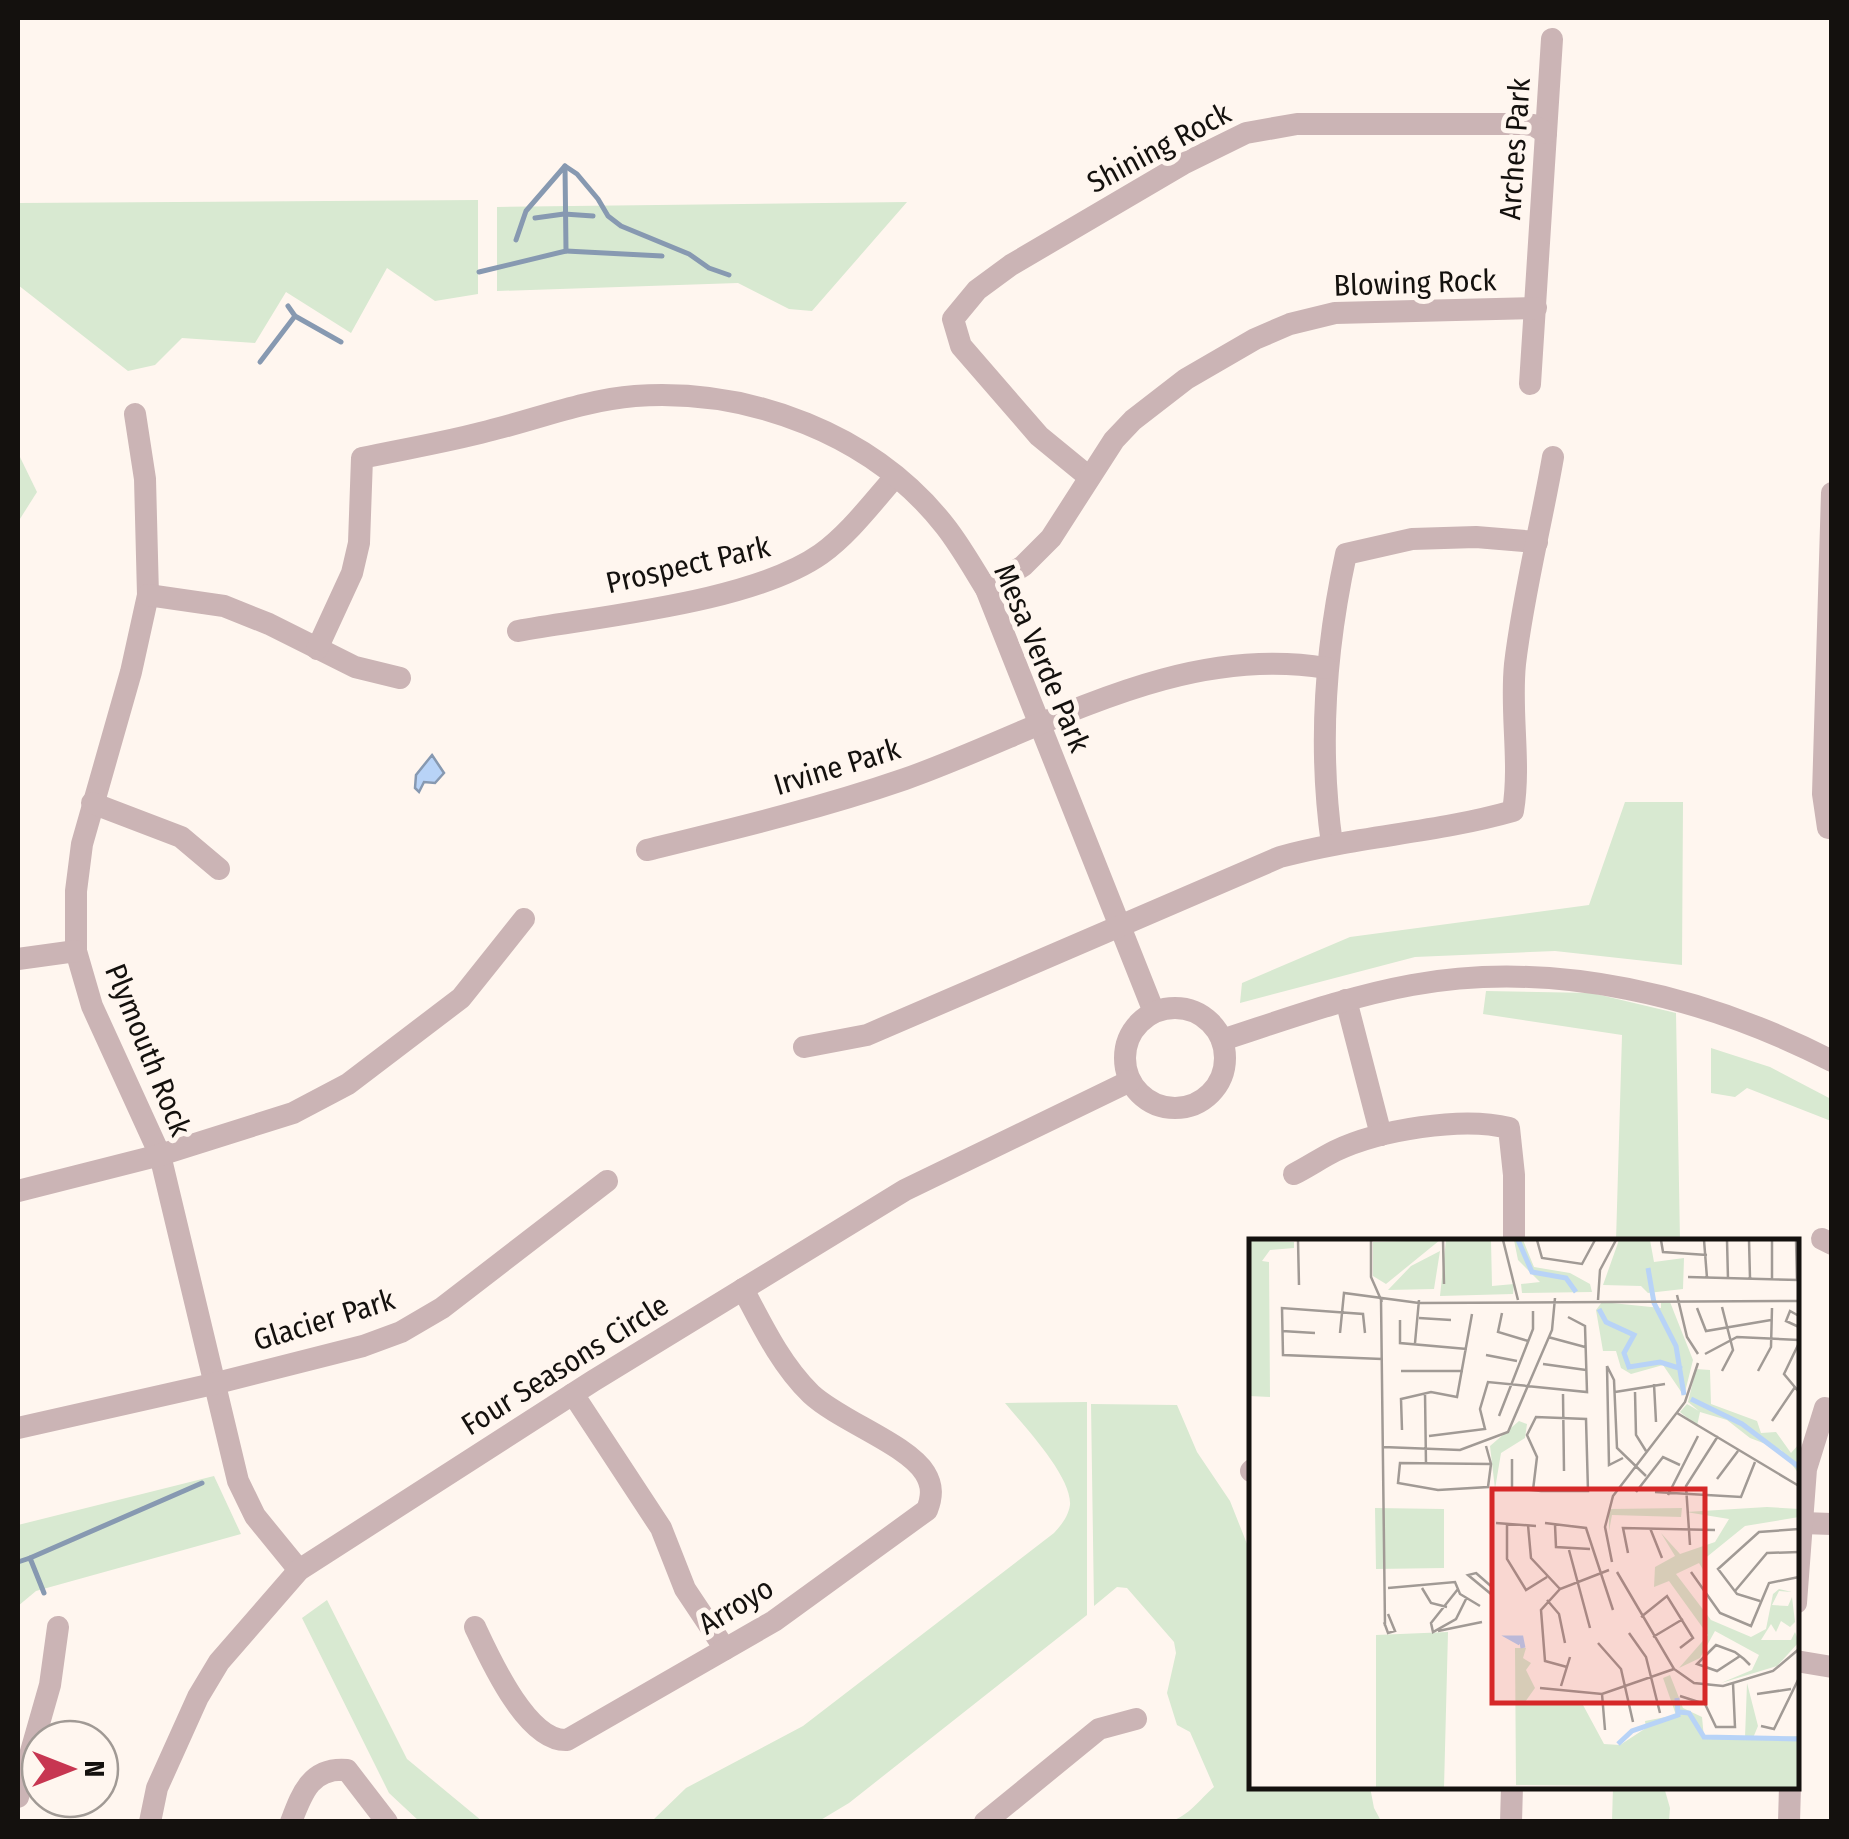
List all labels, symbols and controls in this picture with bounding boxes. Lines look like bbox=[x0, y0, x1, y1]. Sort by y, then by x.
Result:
street label: Arches Park bbox=[1492, 77, 1538, 221]
street label: Shining Rock bbox=[1081, 95, 1237, 201]
street label: Blowing Rock bbox=[1333, 262, 1497, 304]
street label: Prospect Park bbox=[603, 529, 773, 601]
street label: Mesa Verde Park bbox=[986, 559, 1098, 757]
street label: Irvine Park bbox=[769, 731, 905, 803]
street label: Plymouth Rock bbox=[97, 959, 199, 1141]
inset map bbox=[1249, 1239, 1799, 1789]
street label: Glacier Park bbox=[249, 1281, 399, 1359]
street label: Four Seasons Circle bbox=[455, 1287, 675, 1443]
street label: Arroyo bbox=[692, 1570, 780, 1642]
north arrow bbox=[20, 1719, 120, 1819]
text: N bbox=[78, 1761, 111, 1777]

